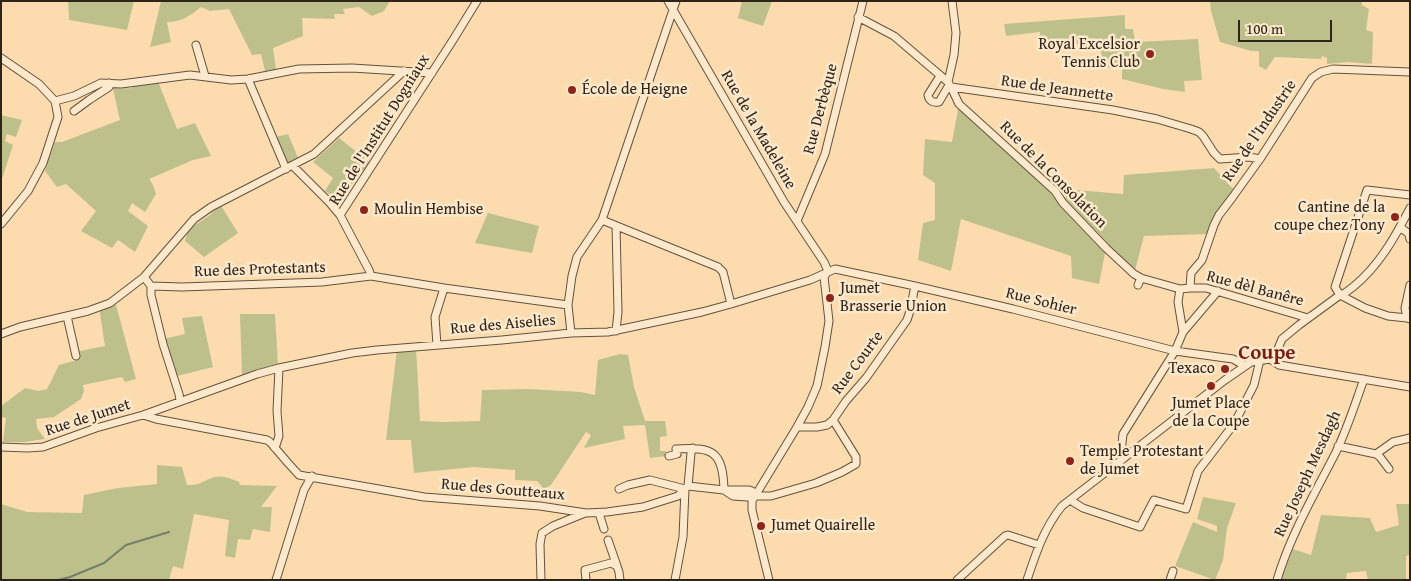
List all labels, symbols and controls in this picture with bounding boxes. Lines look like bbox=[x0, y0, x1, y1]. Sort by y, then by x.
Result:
scale bar bbox=[1241, 10, 1335, 42]
text: 100 m bbox=[1246, 18, 1283, 39]
place label: Royal Excelsior Tennis Club bbox=[1038, 35, 1140, 73]
marker: Royal Excelsior Tennis Club bbox=[1144, 48, 1156, 60]
street label: Rue de l'Institut Dogniaux bbox=[326, 51, 434, 209]
street label: Rue Derbèque bbox=[800, 62, 842, 156]
street label: Rue de la Madeleine bbox=[716, 67, 800, 193]
street label: Rue de Jeannette bbox=[1000, 72, 1114, 106]
street label: Rue de l'Industrie bbox=[1219, 76, 1301, 186]
place label: École de Heigne bbox=[582, 80, 688, 100]
marker: École de Heigne bbox=[566, 84, 578, 96]
street label: Rue de la Consolation bbox=[995, 117, 1111, 233]
place label: Cantine de la coupe chez Tony bbox=[1274, 198, 1385, 236]
place label: Moulin Hembise bbox=[374, 200, 483, 220]
marker: Moulin Hembise bbox=[358, 204, 370, 216]
marker: Cantine de la coupe chez Tony bbox=[1389, 211, 1401, 223]
street label: Rue des Protestants bbox=[194, 258, 326, 282]
street label: Rue dèl Banêre bbox=[1204, 267, 1306, 311]
place label: Jumet Brasserie Union bbox=[840, 279, 947, 317]
street label: Rue Sohier bbox=[1004, 284, 1078, 320]
marker: Jumet Brasserie Union bbox=[824, 292, 836, 304]
street label: Rue des Aiselies bbox=[450, 311, 556, 339]
street label: Rue Courte bbox=[828, 328, 888, 398]
district label: Coupe bbox=[1238, 341, 1296, 367]
place label: Texaco bbox=[1168, 359, 1215, 379]
marker: Texaco bbox=[1219, 363, 1231, 375]
marker: Jumet Place de la Coupe bbox=[1205, 380, 1217, 392]
place label: Jumet Place de la Coupe bbox=[1172, 394, 1250, 432]
street label: Rue de Jumet bbox=[43, 395, 133, 441]
street label: Rue Joseph Mesdagh bbox=[1270, 408, 1346, 540]
place label: Temple Protestant de Jumet bbox=[1080, 442, 1204, 480]
marker: Temple Protestant de Jumet bbox=[1064, 455, 1076, 467]
street label: Rue des Goutteaux bbox=[440, 475, 566, 505]
place label: Jumet Quairelle bbox=[771, 516, 875, 536]
marker: Jumet Quairelle bbox=[755, 520, 767, 532]

